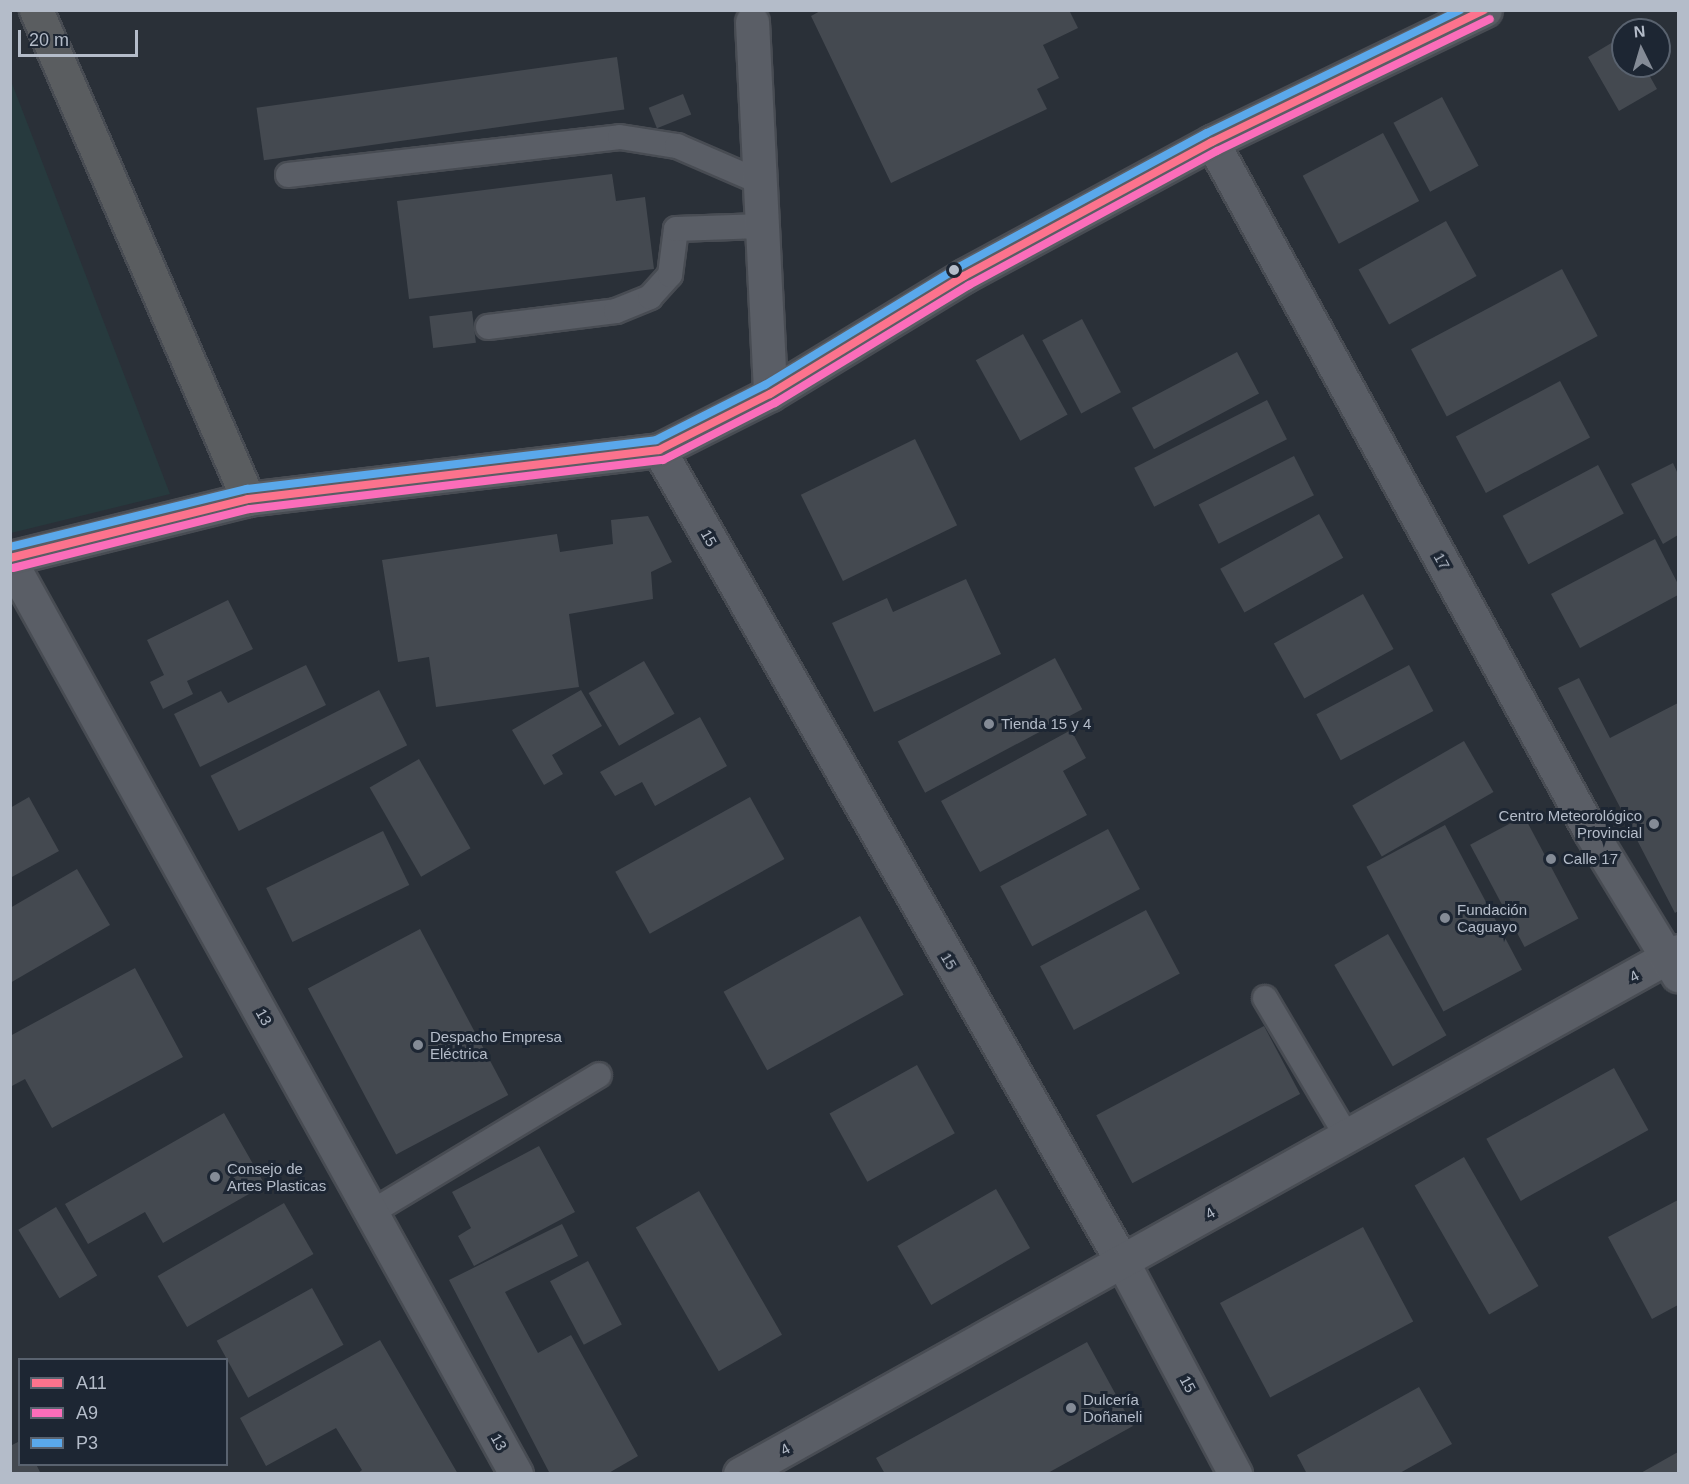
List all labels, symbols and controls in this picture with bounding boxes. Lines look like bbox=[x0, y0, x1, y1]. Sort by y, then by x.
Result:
scale bar bbox=[21, 18, 141, 56]
north arrow bbox=[1611, 18, 1671, 78]
text: N bbox=[1633, 23, 1646, 41]
text: 20 m bbox=[29, 30, 69, 50]
unlabelled marker bbox=[948, 264, 960, 276]
street label: 15 bbox=[697, 526, 721, 550]
street label: 17 bbox=[1430, 549, 1454, 573]
place label: Tienda 15 y 4 bbox=[1001, 715, 1091, 733]
marker: Tienda 15 y 4 bbox=[982, 717, 996, 731]
place label: Centro Meteorológico Provincial bbox=[1499, 806, 1642, 841]
marker: Centro Meteorológico Provincial bbox=[1647, 817, 1661, 831]
place label: Calle 17 bbox=[1563, 850, 1618, 868]
marker: Calle 17 bbox=[1544, 852, 1558, 866]
place label: Fundación Caguayo bbox=[1457, 900, 1527, 935]
marker: Fundación Caguayo bbox=[1438, 911, 1452, 925]
street label: 15 bbox=[937, 949, 961, 973]
street label: 4 bbox=[1626, 966, 1642, 986]
street label: 13 bbox=[252, 1005, 276, 1029]
place label: Despacho Empresa Eléctrica bbox=[430, 1027, 562, 1062]
marker: Despacho Empresa Eléctrica bbox=[411, 1038, 425, 1052]
place label: Consejo de Artes Plasticas bbox=[227, 1159, 326, 1194]
marker: Consejo de Artes Plasticas bbox=[208, 1170, 222, 1184]
street label: 4 bbox=[1202, 1203, 1218, 1223]
legend bbox=[18, 1358, 228, 1466]
street label: 15 bbox=[1176, 1372, 1200, 1396]
text: A11 bbox=[76, 1373, 107, 1393]
place label: Dulcería Doñaneli bbox=[1083, 1390, 1142, 1425]
marker: Dulcería Doñaneli bbox=[1064, 1401, 1078, 1415]
text: A9 bbox=[76, 1403, 98, 1423]
street label: 13 bbox=[487, 1430, 511, 1454]
text: P3 bbox=[76, 1433, 98, 1453]
street label: 4 bbox=[777, 1439, 793, 1459]

